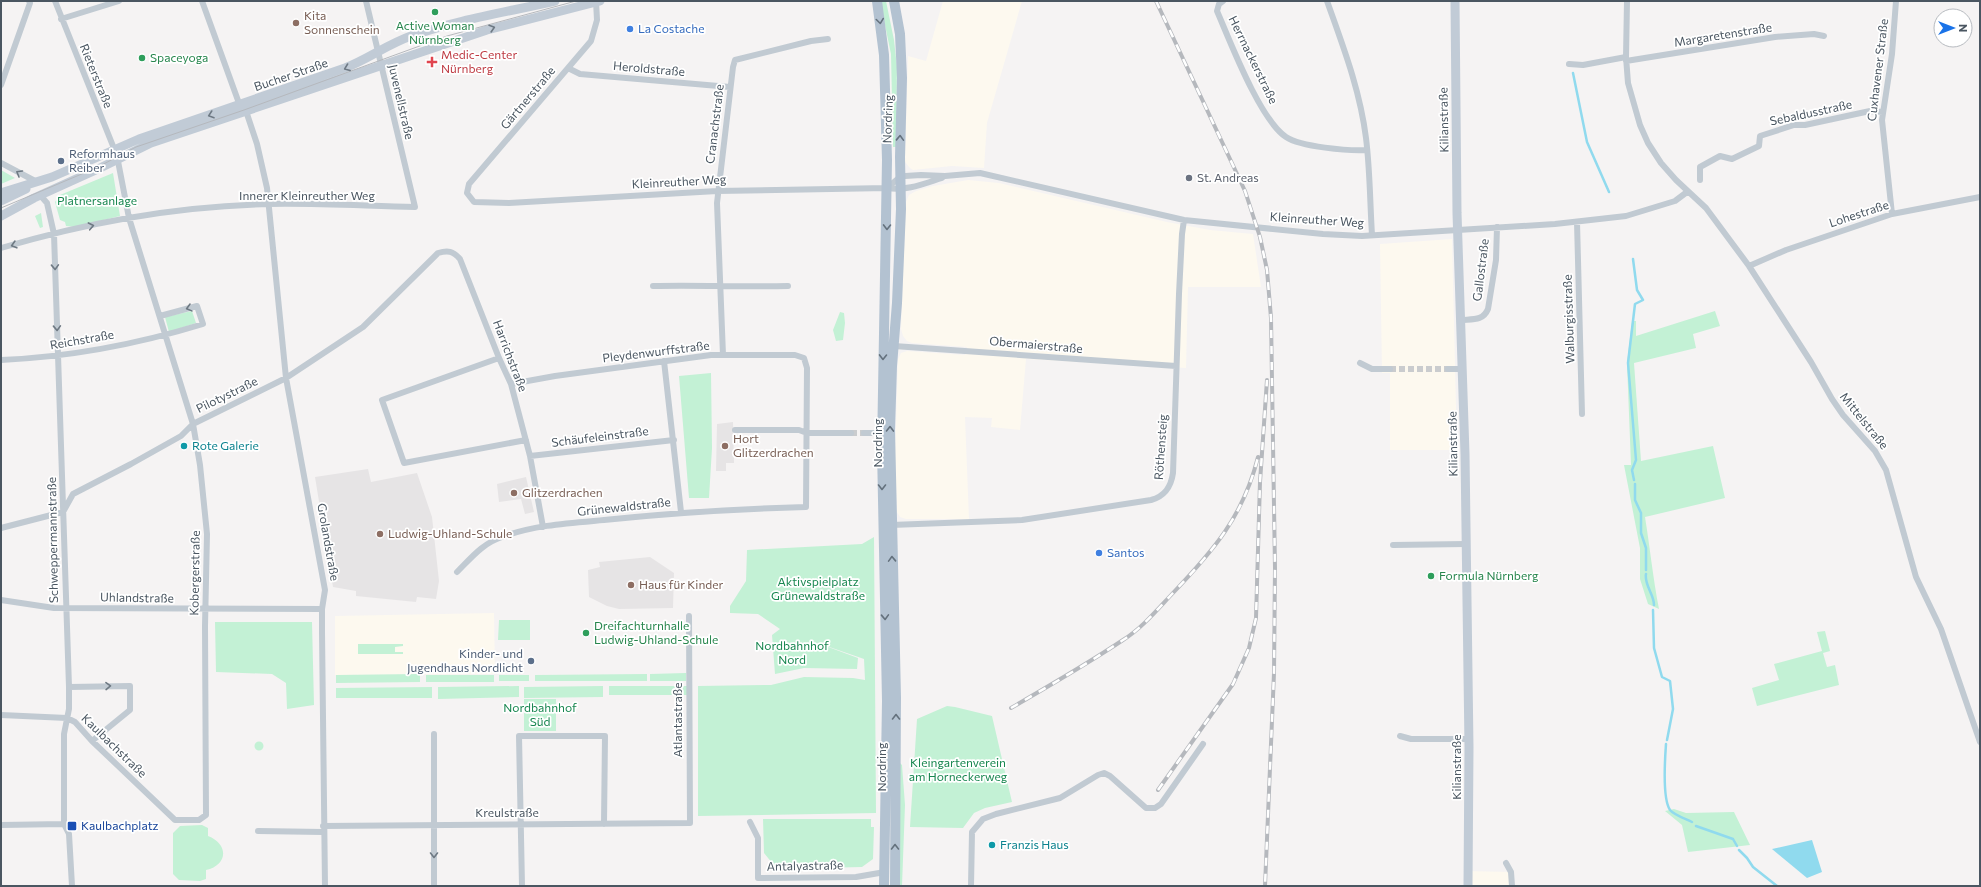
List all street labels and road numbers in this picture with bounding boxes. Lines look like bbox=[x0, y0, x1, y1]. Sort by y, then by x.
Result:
street label: Herrnackerstraße bbox=[1227, 13, 1281, 106]
street label: Cuxhavener Straße bbox=[1864, 18, 1890, 122]
street label: Margaretenstraße bbox=[1673, 19, 1773, 49]
street label: Rieterstraße bbox=[78, 41, 116, 110]
street label: Bucher Straße bbox=[252, 55, 329, 93]
street label: Heroldstraße bbox=[613, 58, 686, 78]
street label: Juvenellstraße bbox=[386, 63, 417, 141]
street label: Gärtnerstraße bbox=[497, 63, 557, 132]
street label: Cranachstraße bbox=[702, 83, 726, 164]
street label: Kilianstraße bbox=[1435, 87, 1451, 153]
street label: Nordring bbox=[879, 94, 895, 144]
street label: Sebaldusstraße bbox=[1768, 96, 1853, 128]
street label: Kleinreuther Weg bbox=[631, 172, 727, 190]
street label: Innerer Kleinreuther Weg bbox=[239, 188, 375, 202]
street label: Lohestraße bbox=[1827, 197, 1890, 229]
street label: Kleinreuther Weg bbox=[1269, 209, 1365, 229]
street label: Gallostraße bbox=[1469, 238, 1491, 302]
street label: Walburgisstraße bbox=[1559, 274, 1577, 364]
street label: Harrichstraße bbox=[491, 318, 531, 393]
street label: Reichstraße bbox=[49, 326, 115, 352]
street label: Obermaierstraße bbox=[989, 333, 1083, 355]
street label: Pleydenwurffstraße bbox=[601, 337, 710, 365]
street label: Pilotystraße bbox=[194, 373, 260, 415]
street label: Mittelstraße bbox=[1838, 389, 1892, 451]
street label: Kilianstraße bbox=[1444, 411, 1460, 477]
street label: Röthensteig bbox=[1151, 413, 1169, 480]
street label: Nordring bbox=[870, 418, 884, 468]
street label: Schäufeleinstraße bbox=[550, 423, 649, 449]
street label: Schweppermannstraße bbox=[44, 477, 60, 603]
street label: Grünewaldstraße bbox=[576, 494, 671, 518]
street label: Grolandstraße bbox=[315, 502, 343, 582]
street label: Kobergerstraße bbox=[186, 530, 202, 616]
street label: Uhlandstraße bbox=[100, 589, 174, 605]
street label: Atlantastraße bbox=[670, 682, 684, 758]
street label: Kaulbachstraße bbox=[79, 711, 150, 780]
street label: Kilianstraße bbox=[1449, 734, 1463, 800]
street label: Nordring bbox=[874, 742, 888, 792]
street label: Kreulstraße bbox=[475, 805, 539, 819]
street label: Antalyastraße bbox=[767, 857, 843, 873]

